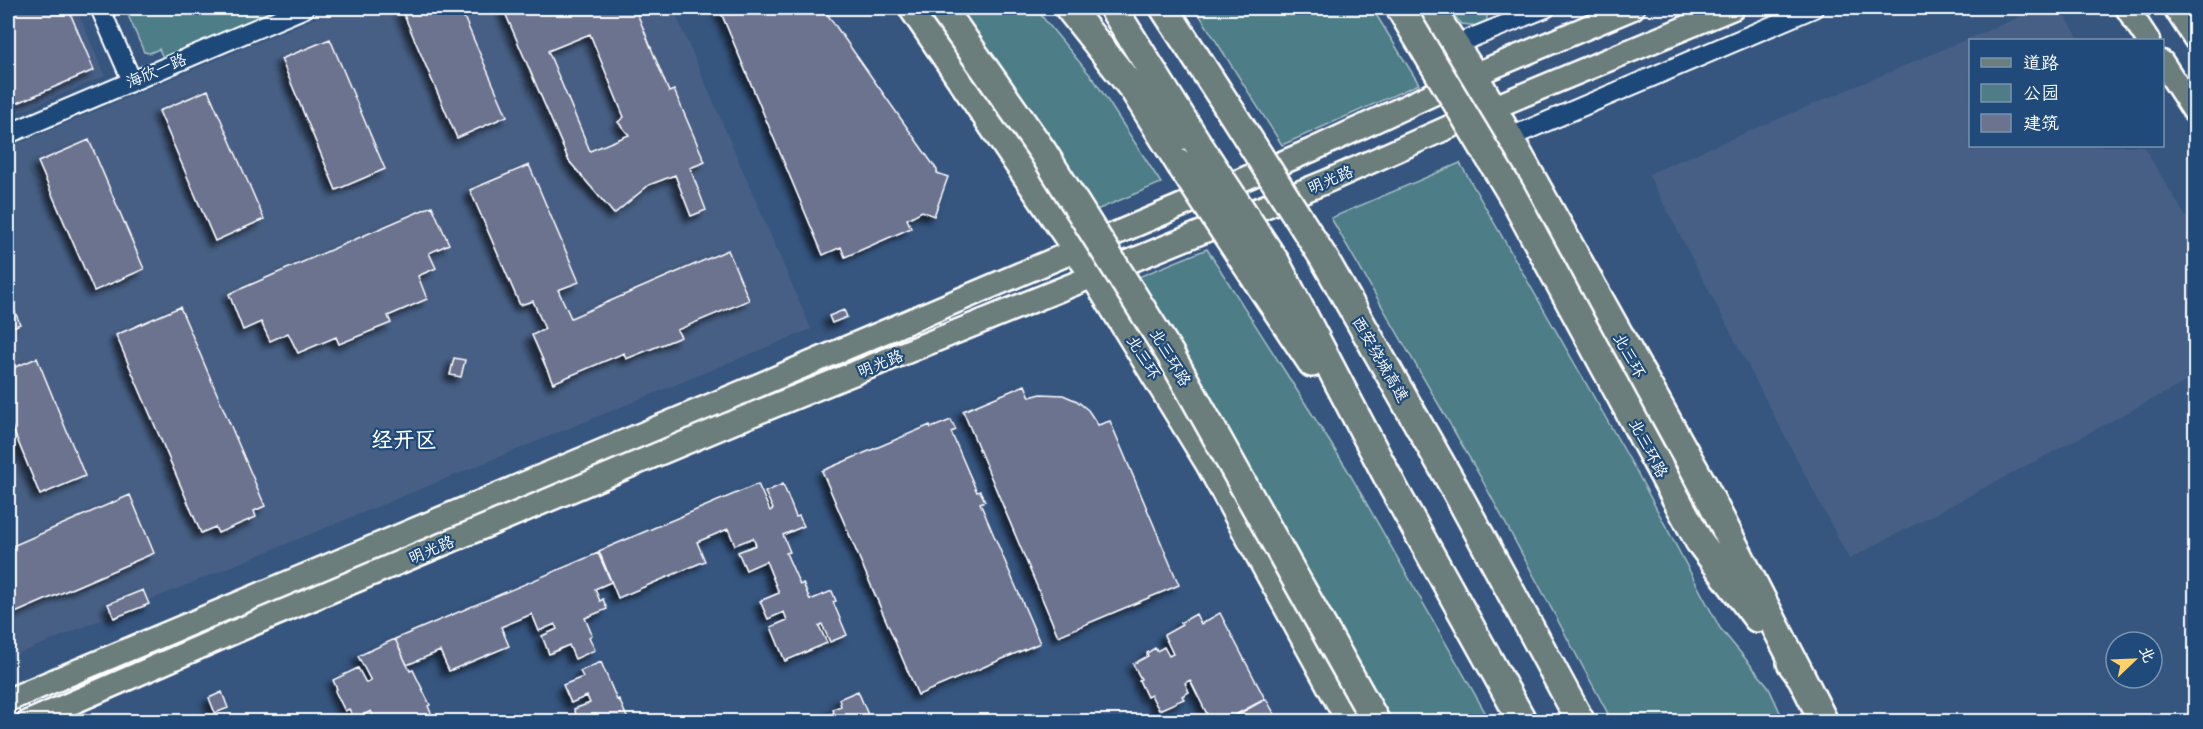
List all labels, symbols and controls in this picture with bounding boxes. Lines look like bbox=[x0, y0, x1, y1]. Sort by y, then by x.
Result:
legend bbox=[1969, 39, 2164, 147]
street label: 海欣一路 bbox=[122, 47, 191, 95]
text: 道路 bbox=[2023, 50, 2059, 79]
text: 公园 bbox=[2023, 80, 2059, 109]
text: 建筑 bbox=[2023, 110, 2059, 139]
street label: 明光路 bbox=[1304, 159, 1358, 201]
street label: 西安绕城高速 bbox=[1345, 312, 1415, 408]
street label: 北三环路 bbox=[1143, 324, 1197, 392]
street label: 北三环 bbox=[1606, 329, 1651, 383]
street label: 北三环 bbox=[1119, 331, 1166, 385]
street label: 明光路 bbox=[854, 344, 908, 385]
street label: 北三环路 bbox=[1622, 415, 1674, 483]
district label: 经开区 bbox=[371, 424, 437, 459]
street label: 明光路 bbox=[405, 529, 459, 571]
north arrow bbox=[2104, 630, 2164, 690]
text: 北 bbox=[2132, 642, 2161, 667]

